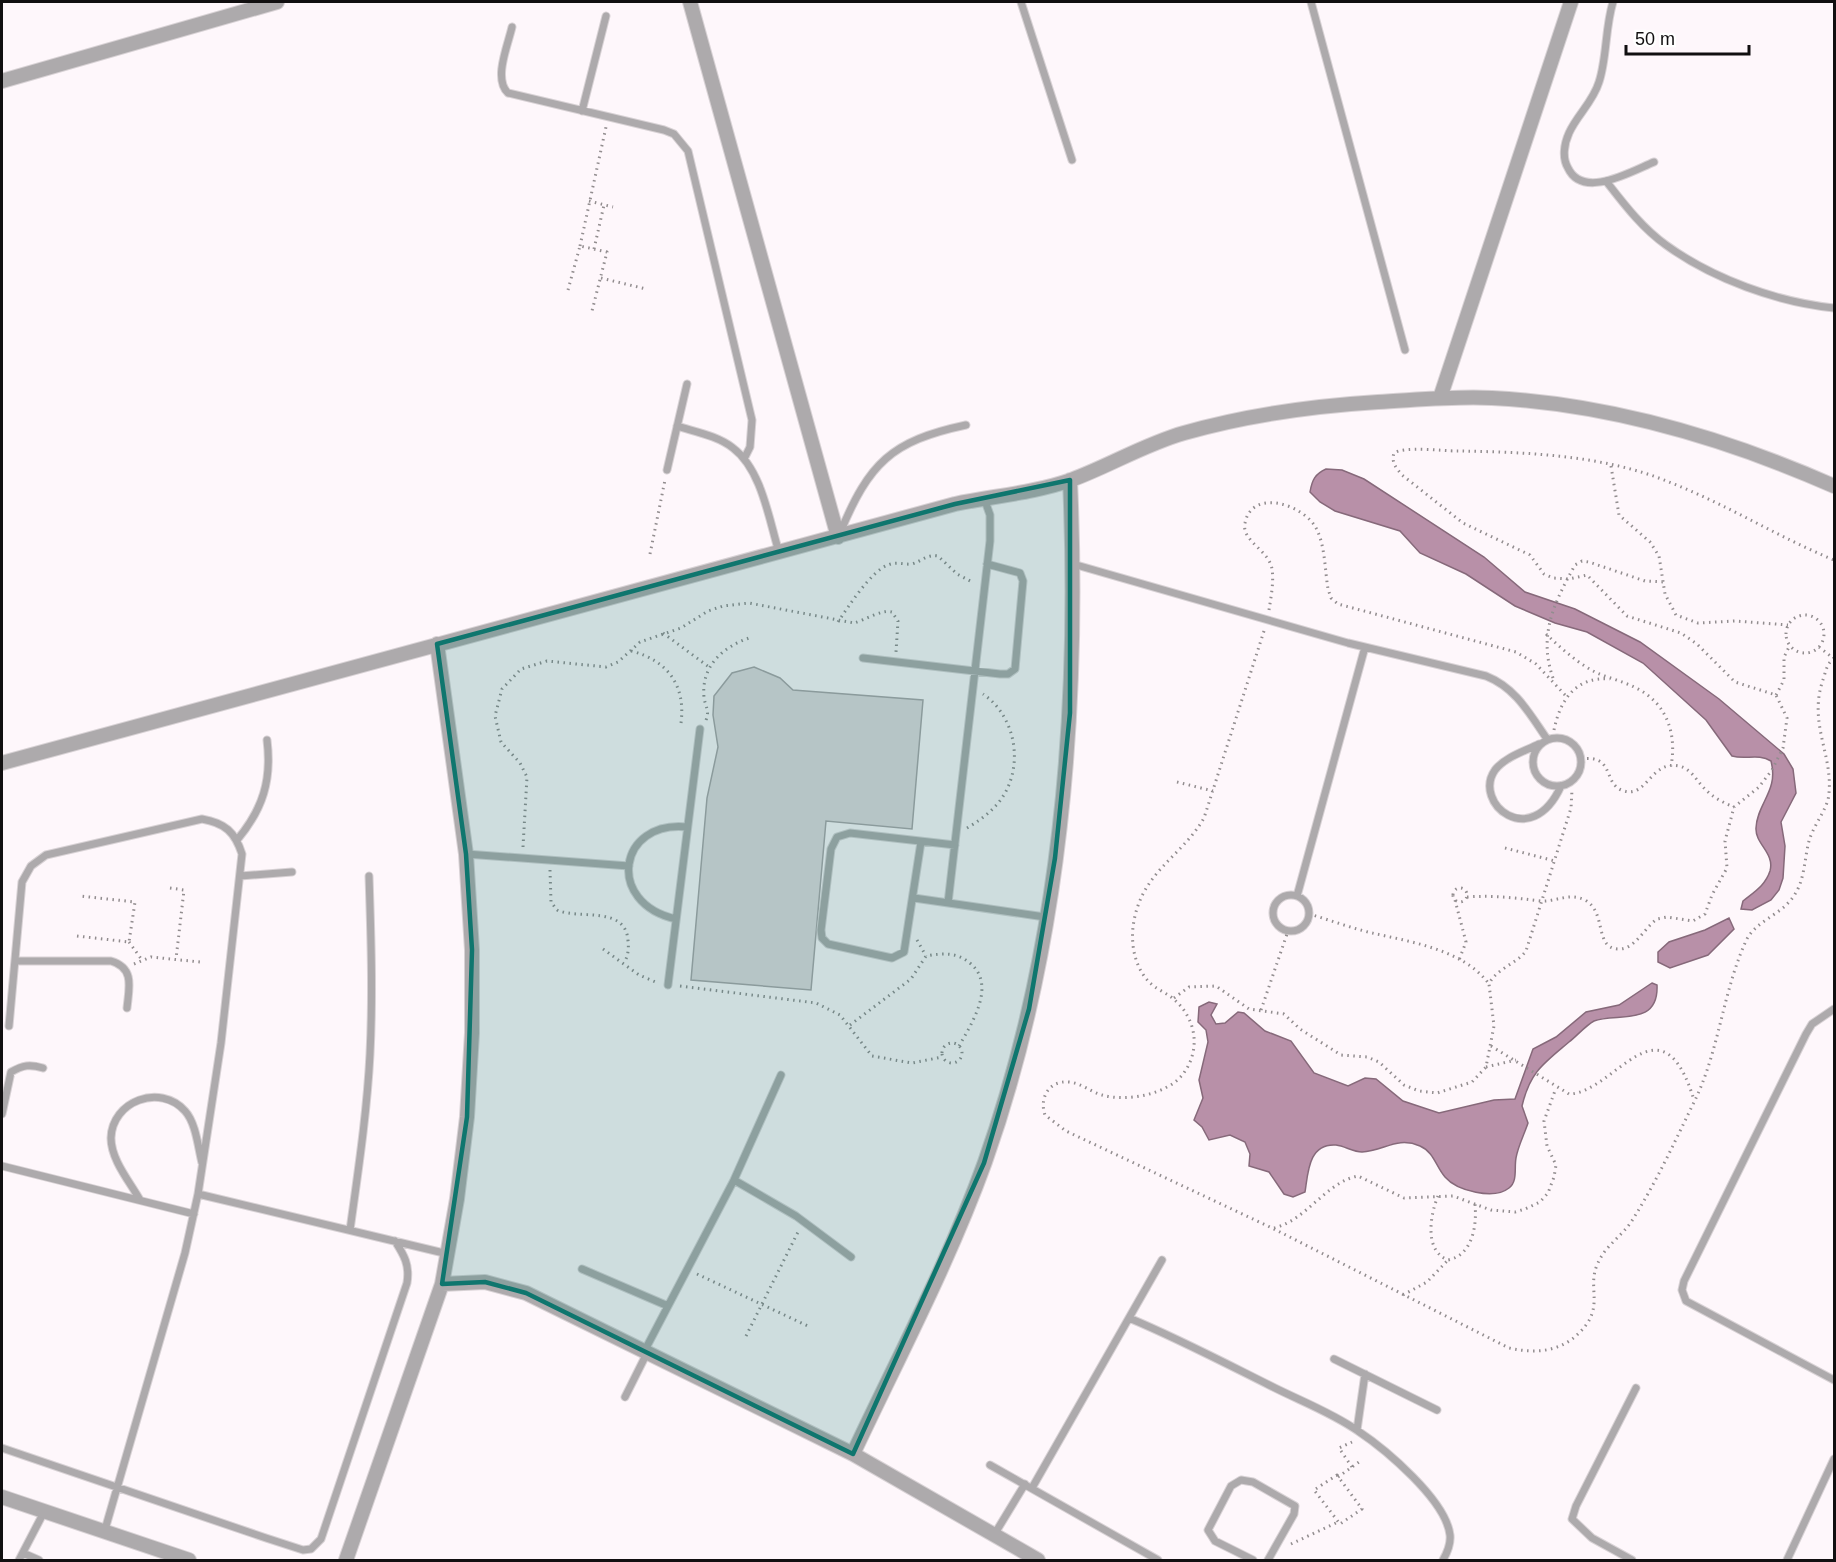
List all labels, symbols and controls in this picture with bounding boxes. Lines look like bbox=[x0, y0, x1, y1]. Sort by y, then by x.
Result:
scale bar bbox=[1626, 18, 1749, 56]
text: 50 m bbox=[1635, 29, 1675, 49]

